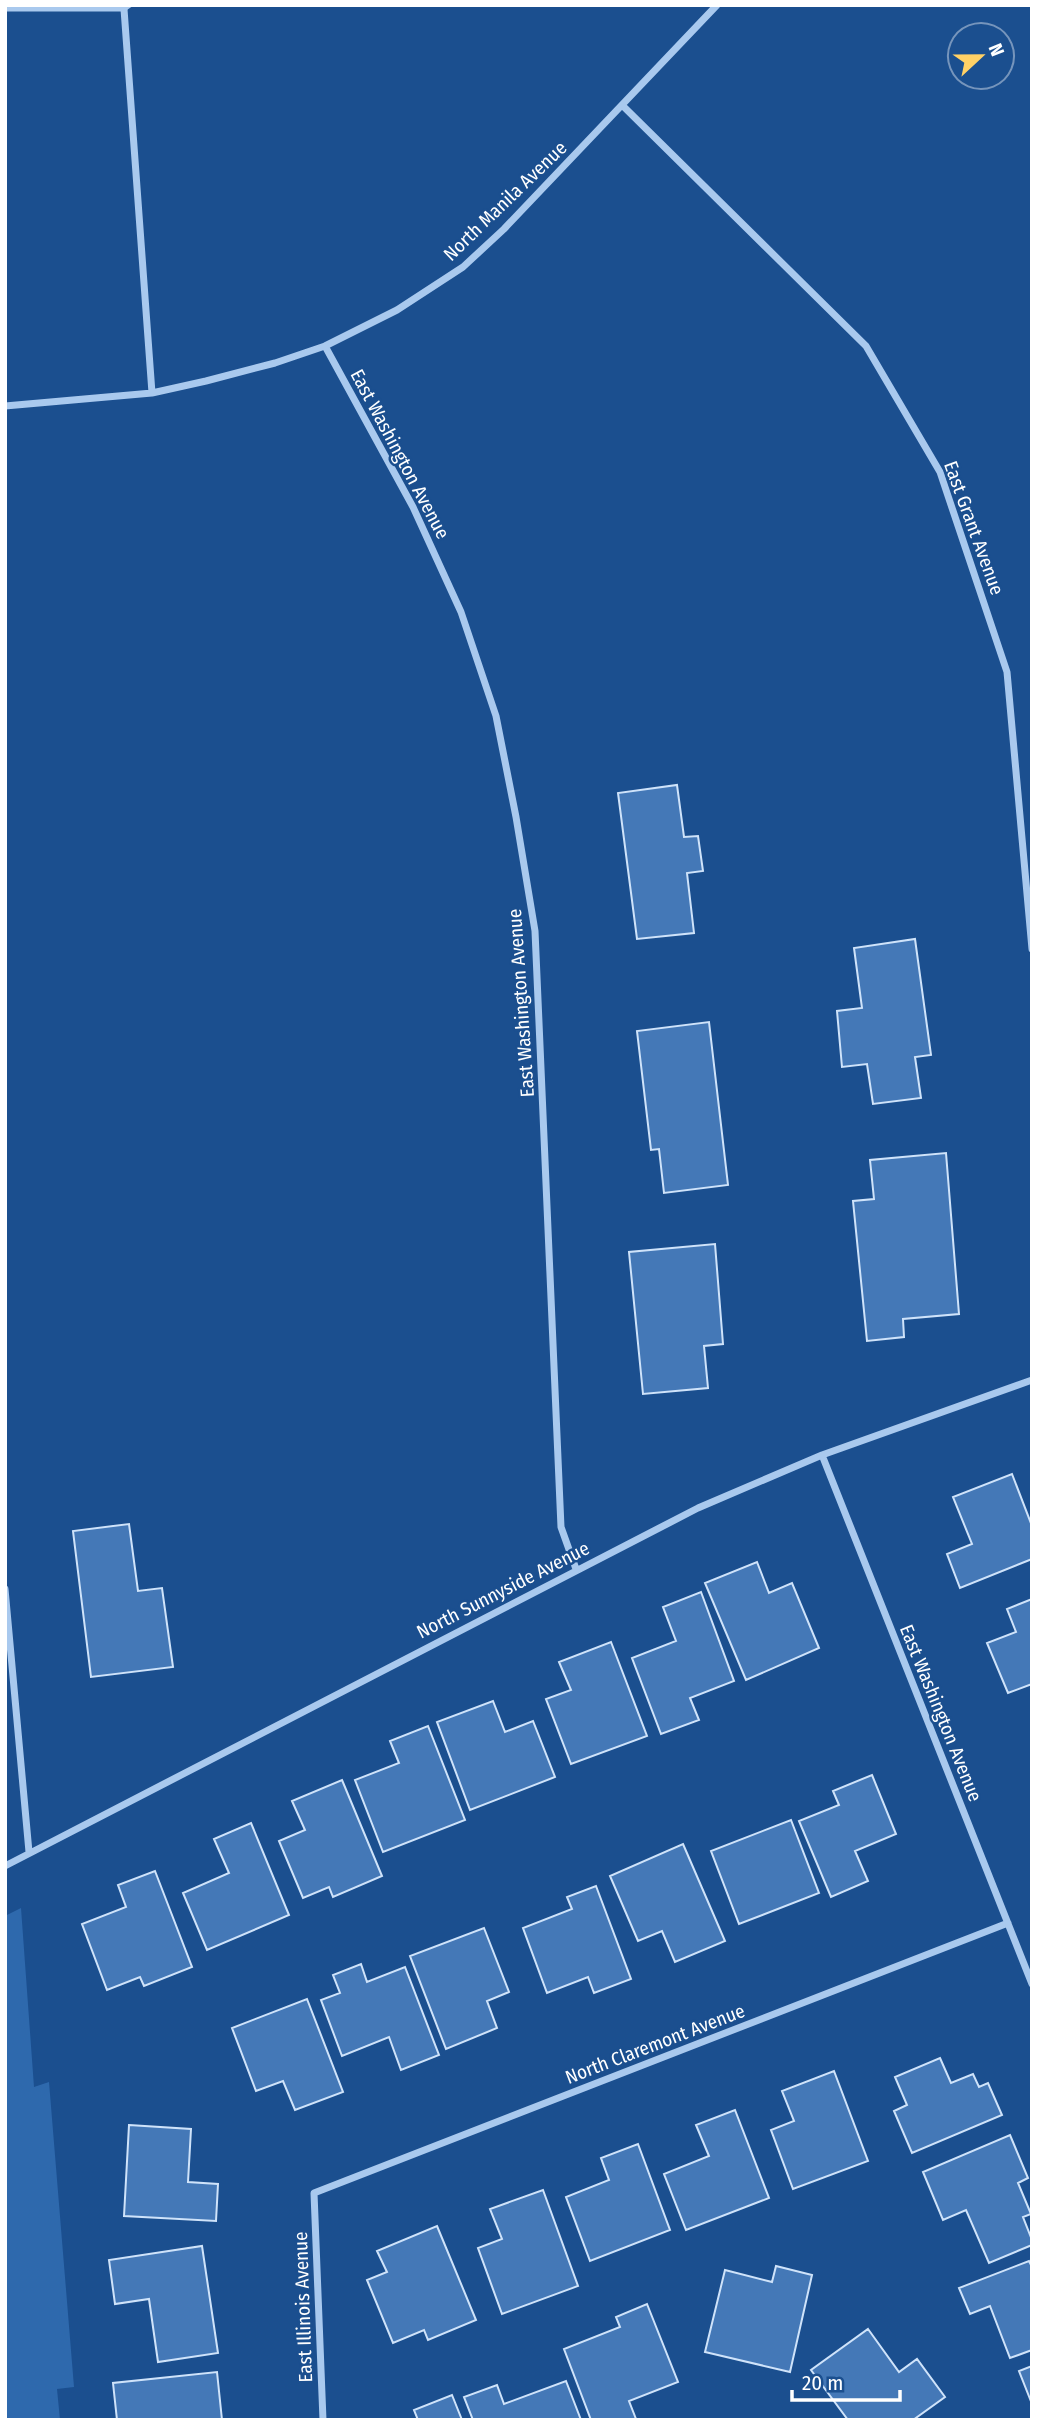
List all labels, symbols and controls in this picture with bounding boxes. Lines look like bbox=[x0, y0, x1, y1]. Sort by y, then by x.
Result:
north arrow bbox=[946, 21, 1016, 91]
text: N bbox=[984, 40, 1009, 59]
street label: North Manila Avenue bbox=[439, 136, 571, 266]
street label: East Washington Avenue bbox=[346, 365, 454, 543]
street label: East Grant Avenue bbox=[939, 458, 1009, 598]
street label: East Washington Avenue bbox=[503, 908, 539, 1098]
street label: North Sunnyside Avenue bbox=[413, 1537, 593, 1643]
street label: East Washington Avenue bbox=[895, 1621, 987, 1805]
street label: North Claremont Avenue bbox=[562, 1999, 748, 2089]
street label: East Illinois Avenue bbox=[289, 2231, 317, 2383]
scale bar bbox=[792, 2358, 900, 2402]
text: 20 m bbox=[802, 2370, 843, 2396]

